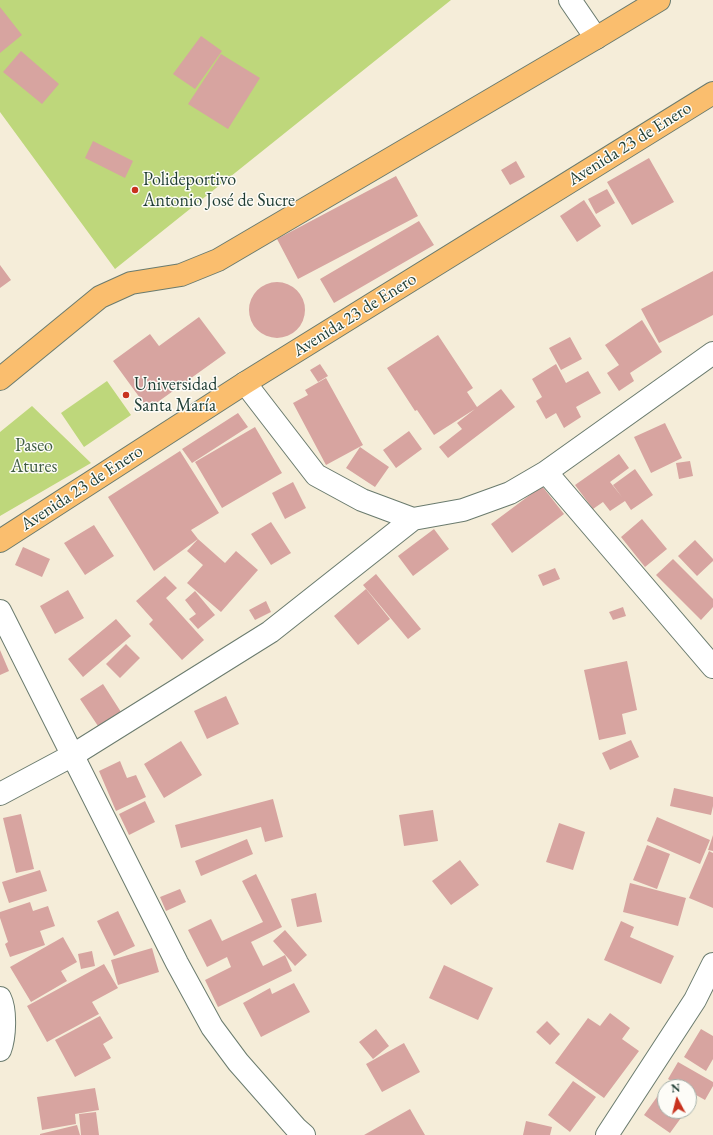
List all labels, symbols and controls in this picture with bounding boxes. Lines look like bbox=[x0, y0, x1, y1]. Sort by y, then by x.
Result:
street label: Avenida 23 de Enero bbox=[564, 97, 696, 191]
place label: Polideportivo Antonio José de Sucre bbox=[143, 169, 295, 212]
marker: Polideportivo Antonio José de Sucre bbox=[130, 185, 140, 195]
street label: Avenida 23 de Enero bbox=[289, 268, 421, 362]
place label: Universidad Santa María bbox=[134, 374, 217, 416]
marker: Universidad Santa María bbox=[121, 390, 131, 400]
park label: Paseo Atures bbox=[11, 435, 57, 478]
street label: Avenida 23 de Enero bbox=[17, 440, 147, 536]
north arrow bbox=[657, 1079, 697, 1119]
text: N bbox=[670, 1081, 681, 1096]

